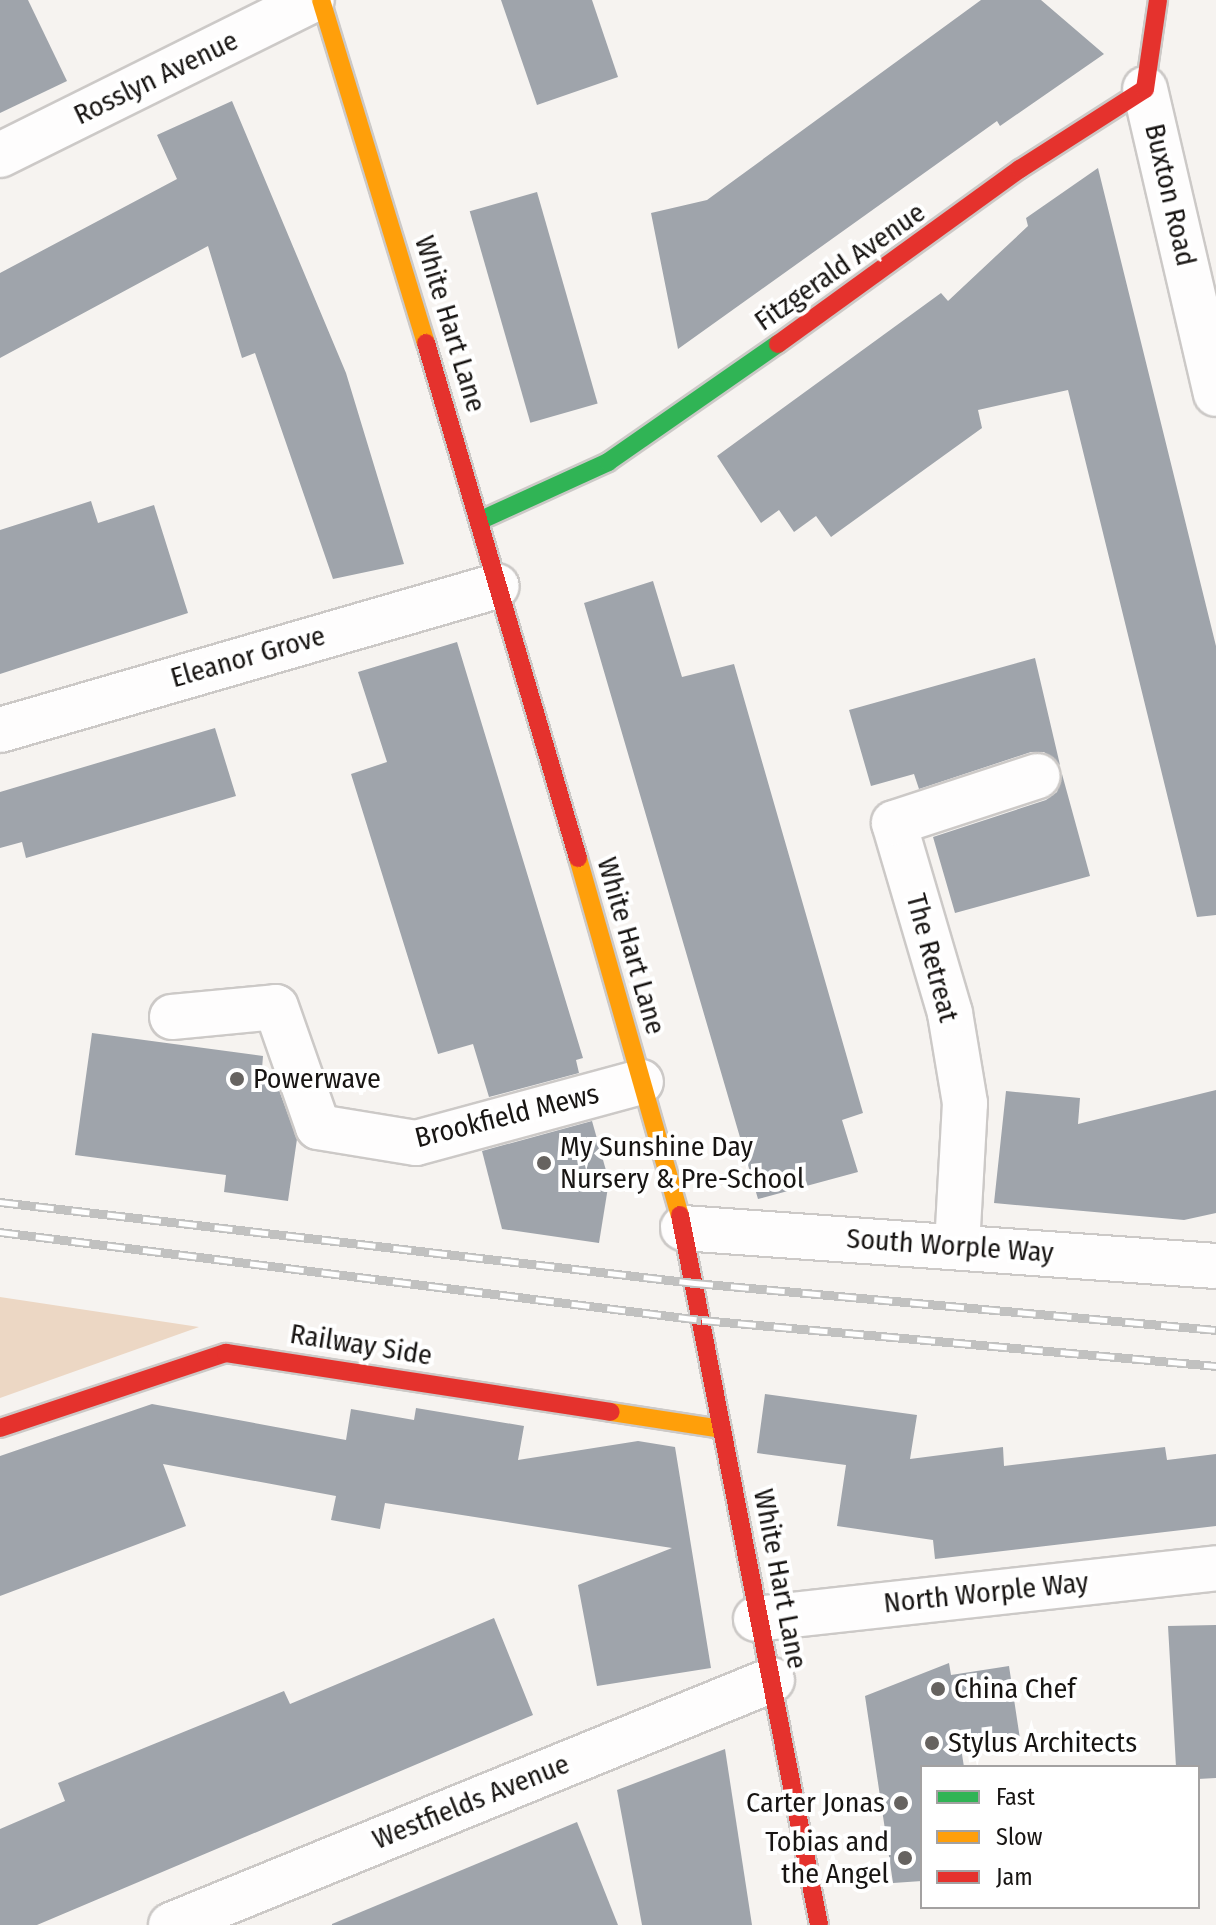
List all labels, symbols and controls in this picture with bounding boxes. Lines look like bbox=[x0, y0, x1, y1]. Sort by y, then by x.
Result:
street label: Rosslyn Avenue bbox=[69, 24, 243, 132]
street label: Buxton Road bbox=[1137, 121, 1203, 269]
street label: Fitzgerald Avenue bbox=[748, 196, 932, 338]
street label: White Hart Lane bbox=[407, 232, 493, 416]
street label: Eleanor Grove bbox=[167, 619, 329, 695]
street label: White Hart Lane bbox=[590, 854, 672, 1038]
street label: The Retreat bbox=[899, 890, 965, 1026]
place label: Powerwave bbox=[253, 1062, 381, 1096]
marker: Powerwave bbox=[228, 1070, 246, 1088]
street label: Brookfield Mews bbox=[412, 1077, 602, 1155]
place label: My Sunshine Day Nursery & Pre-School bbox=[560, 1130, 804, 1196]
marker: My Sunshine Day Nursery & Pre-School bbox=[535, 1154, 553, 1172]
street label: South Worple Way bbox=[845, 1222, 1055, 1270]
street label: Railway Side bbox=[288, 1317, 434, 1373]
street label: White Hart Lane bbox=[746, 1486, 814, 1672]
street label: North Worple Way bbox=[882, 1566, 1090, 1620]
place label: China Chef bbox=[954, 1672, 1076, 1706]
marker: China Chef bbox=[929, 1680, 947, 1698]
place label: Stylus Architects bbox=[948, 1726, 1137, 1760]
marker: Stylus Architects bbox=[923, 1734, 941, 1752]
street label: Westfields Avenue bbox=[368, 1747, 574, 1857]
legend bbox=[920, 1765, 1200, 1909]
text: Fast bbox=[996, 1783, 1035, 1811]
place label: Carter Jonas bbox=[746, 1786, 885, 1820]
marker: Carter Jonas bbox=[892, 1794, 910, 1812]
text: Slow bbox=[996, 1823, 1042, 1851]
place label: Tobias and the Angel bbox=[765, 1825, 889, 1891]
marker: Tobias and the Angel bbox=[896, 1849, 914, 1867]
text: Jam bbox=[996, 1863, 1033, 1891]

